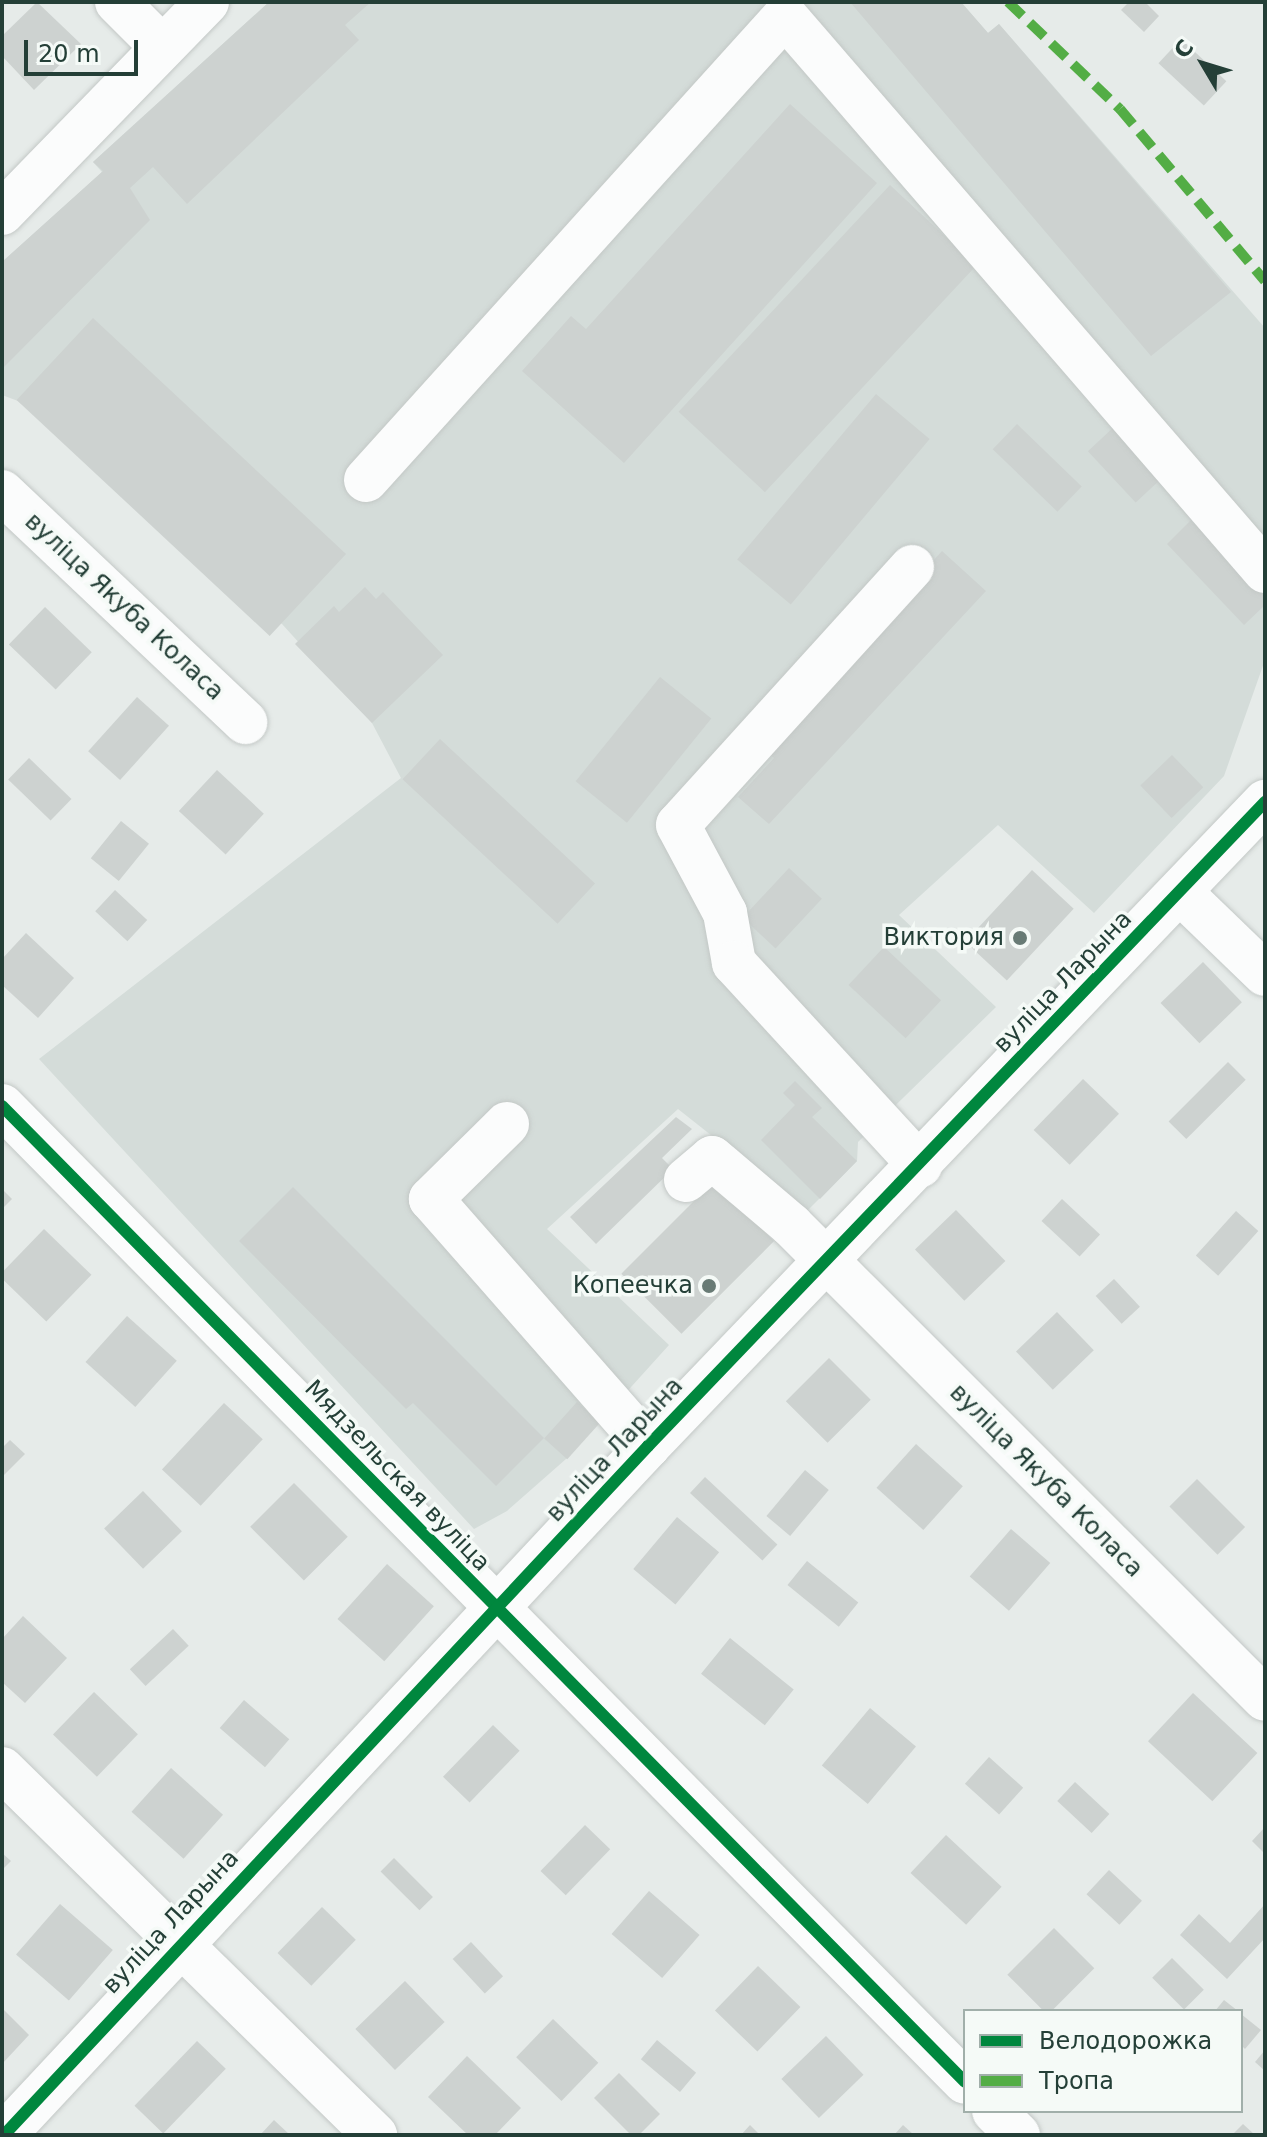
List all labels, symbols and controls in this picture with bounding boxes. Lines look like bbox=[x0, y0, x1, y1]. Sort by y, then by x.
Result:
scale bar bbox=[28, 24, 142, 74]
north arrow bbox=[1163, 24, 1243, 104]
text: С bbox=[1169, 35, 1199, 63]
text: 20 m bbox=[38, 40, 100, 68]
street label: вуліца Якуба Коласа bbox=[19, 507, 229, 707]
street label: вуліца Ларына bbox=[988, 905, 1138, 1059]
place label: Виктория bbox=[884, 924, 1004, 952]
marker: Виктория bbox=[1011, 929, 1029, 947]
place label: Копеечка bbox=[573, 1272, 693, 1300]
marker: Копеечка bbox=[700, 1277, 718, 1295]
street label: вуліца Ларына bbox=[541, 1372, 689, 1528]
street label: Мядзельская вуліца bbox=[298, 1374, 496, 1578]
street label: вуліца Якуба Коласа bbox=[943, 1378, 1149, 1584]
street label: вуліца Ларына bbox=[97, 1844, 245, 2000]
legend bbox=[963, 2009, 1243, 2113]
text: Велодорожка bbox=[1039, 2027, 1212, 2055]
text: Тропа bbox=[1039, 2067, 1114, 2095]

